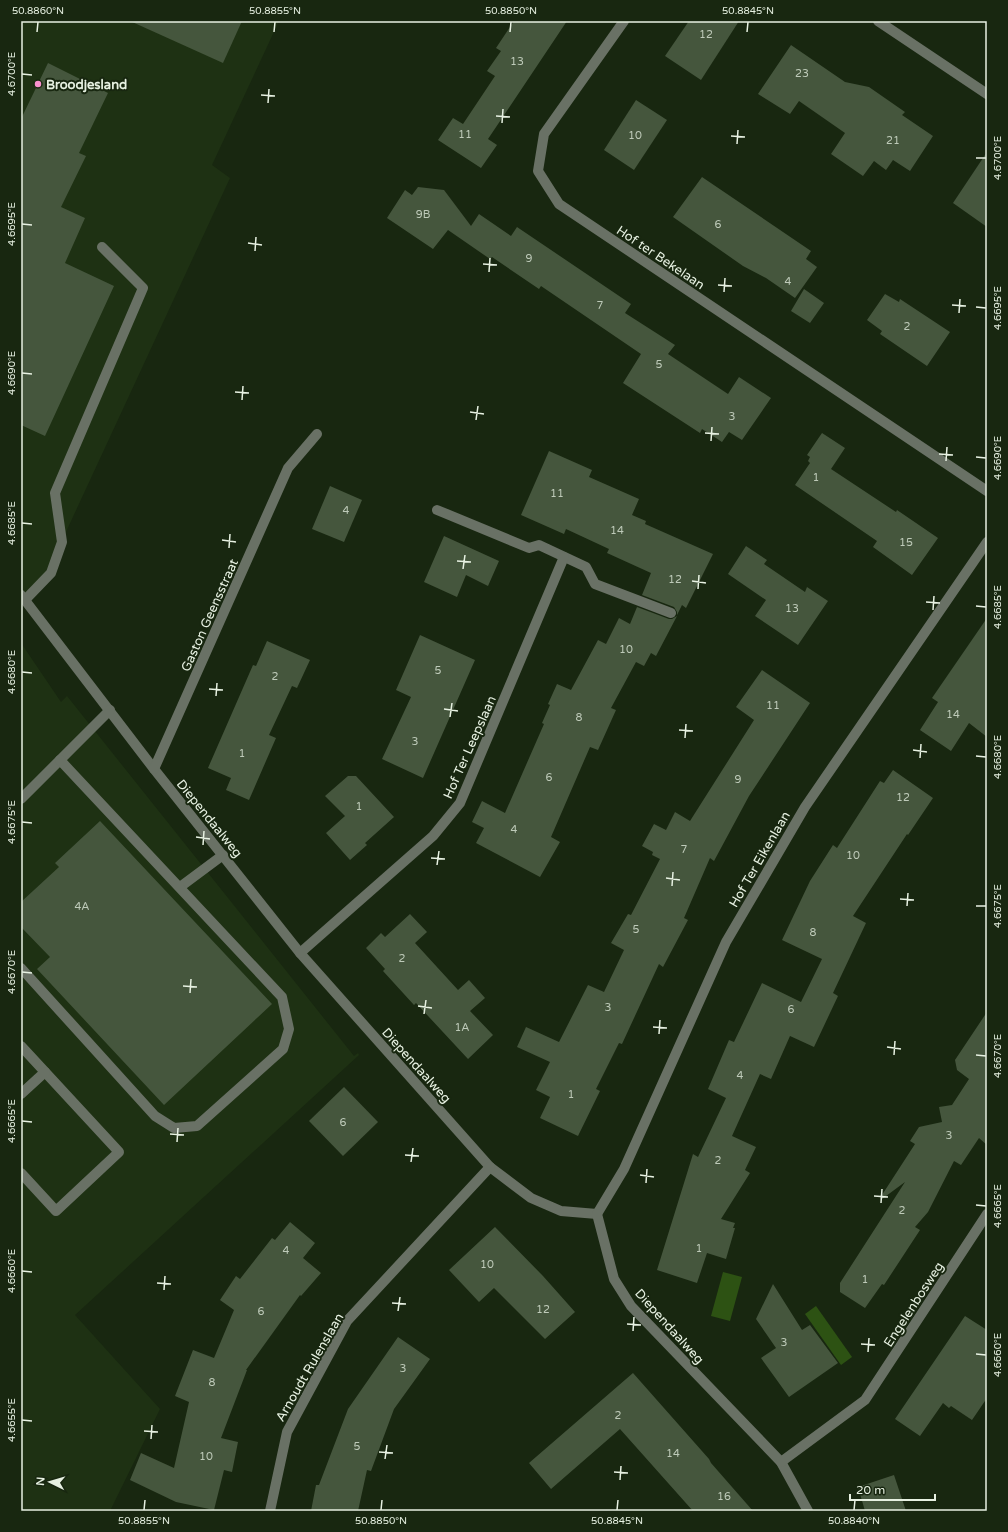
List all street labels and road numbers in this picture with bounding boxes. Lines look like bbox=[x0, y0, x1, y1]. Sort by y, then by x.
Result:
street label: Hof ter Bekelaan bbox=[613, 222, 708, 293]
street label: Gaston Geensstraat bbox=[178, 557, 242, 674]
street label: Hof Ter Leepslaan bbox=[440, 693, 500, 801]
street label: Diependaalweg bbox=[173, 776, 245, 861]
street label: Hof Ter Eikenlaan bbox=[726, 809, 794, 910]
street label: Diependaalweg bbox=[378, 1025, 454, 1107]
street label: Engelenbosweg bbox=[880, 1259, 947, 1350]
street label: Diependaalweg bbox=[631, 1286, 707, 1368]
street label: Arnoudt Rulenslaan bbox=[272, 1310, 347, 1425]

